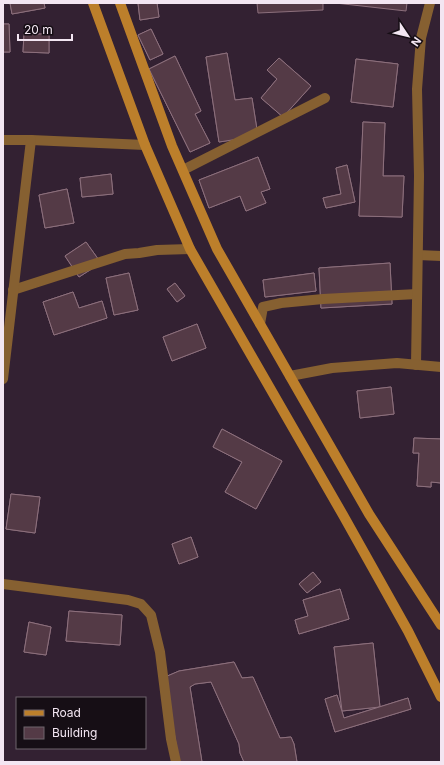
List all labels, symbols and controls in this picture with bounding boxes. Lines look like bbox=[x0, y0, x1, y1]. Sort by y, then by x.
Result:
scale bar bbox=[18, 16, 72, 42]
north arrow bbox=[388, 16, 428, 56]
text: 20 m bbox=[24, 22, 53, 37]
text: N bbox=[408, 34, 424, 49]
legend bbox=[16, 697, 146, 749]
text: Road bbox=[52, 705, 81, 720]
text: Building bbox=[52, 725, 97, 740]

